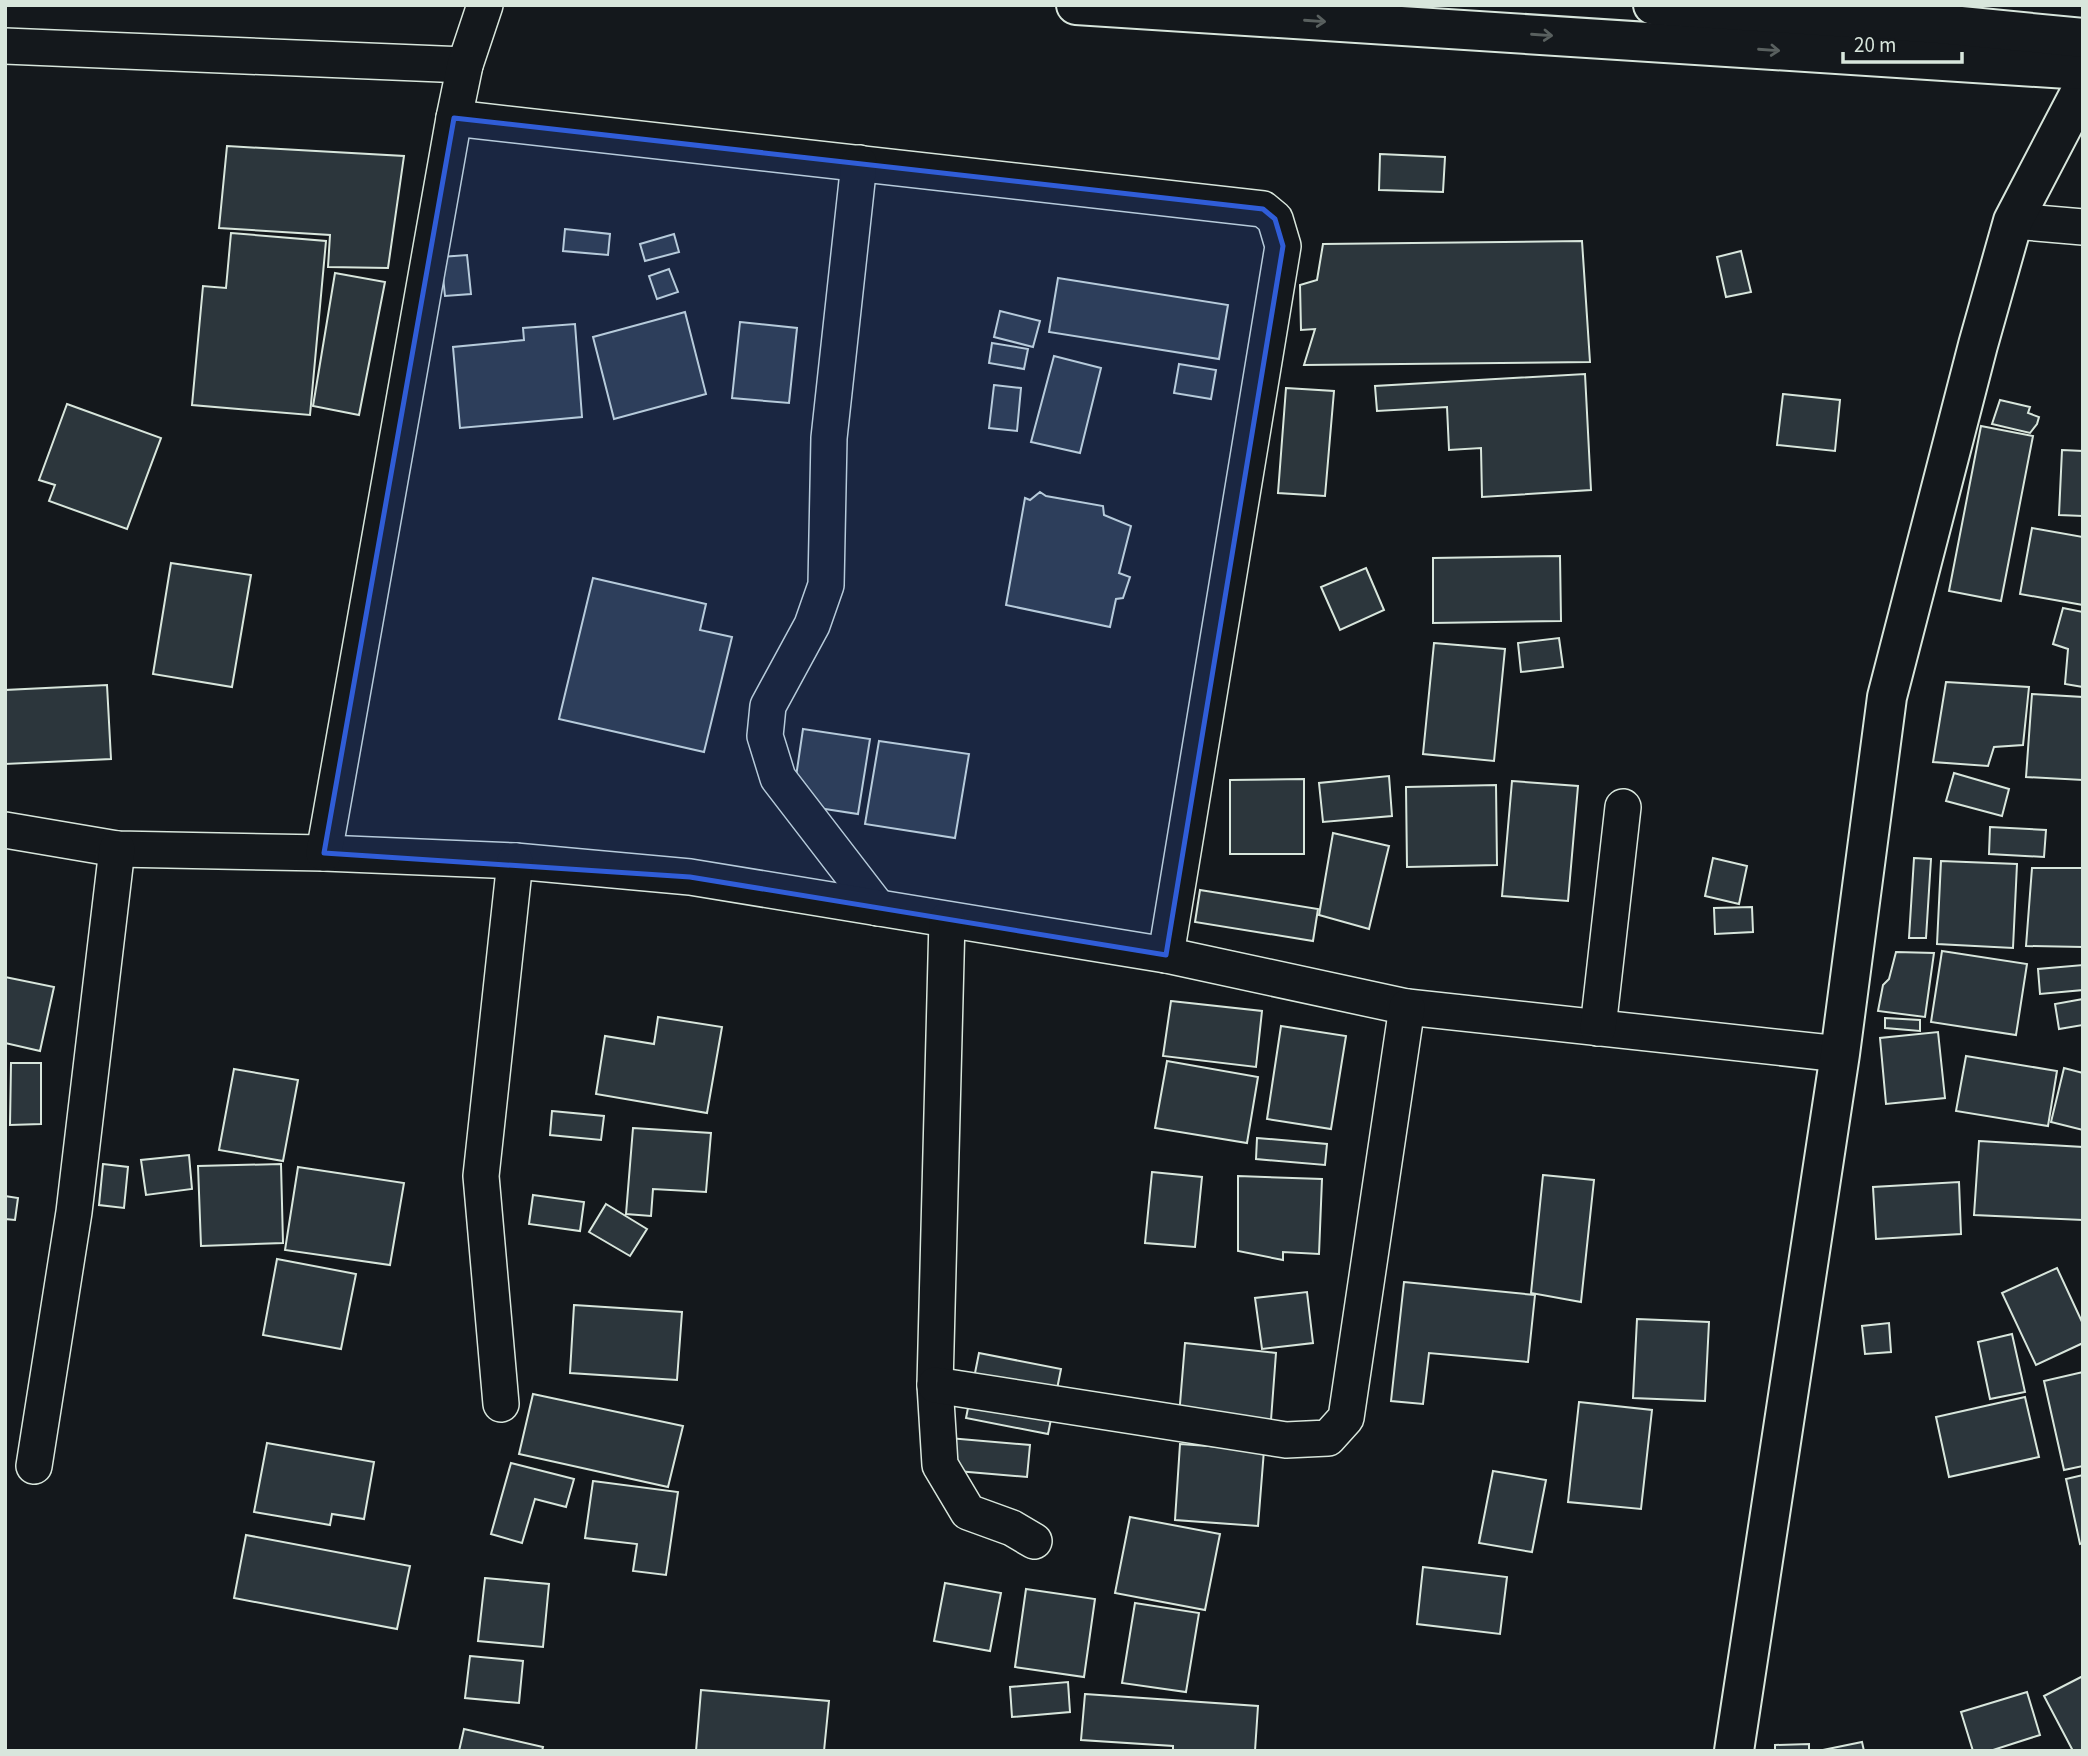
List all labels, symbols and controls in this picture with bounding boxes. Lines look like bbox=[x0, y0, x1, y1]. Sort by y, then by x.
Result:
one-way arrow bbox=[1303, 14, 1326, 27]
scale bar bbox=[1843, 21, 1962, 65]
one-way arrow bbox=[1530, 29, 1553, 42]
text: 20 m bbox=[1854, 30, 1896, 60]
one-way arrow bbox=[1757, 43, 1780, 56]

